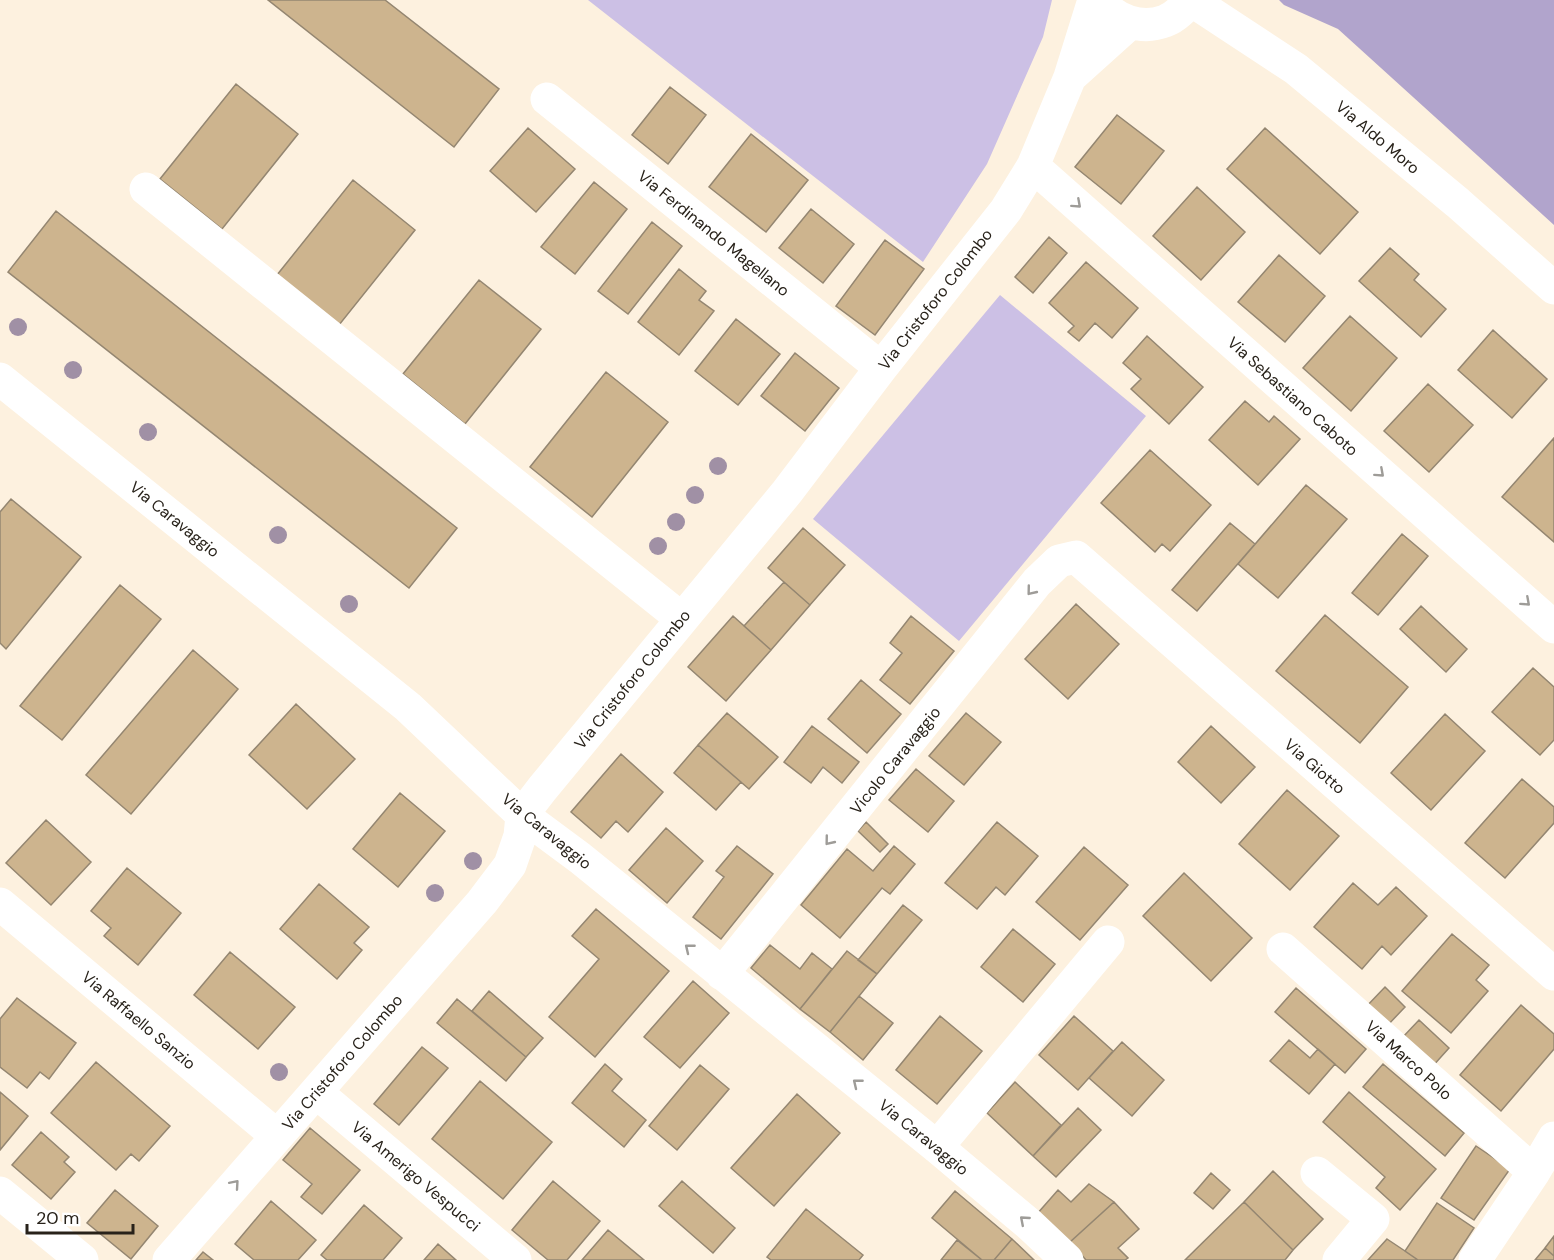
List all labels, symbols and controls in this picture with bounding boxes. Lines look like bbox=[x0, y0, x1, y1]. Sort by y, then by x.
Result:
street label: Via Aldo Moro bbox=[1331, 96, 1424, 179]
street label: Via Ferdinando Magellano bbox=[633, 166, 794, 301]
one-way arrow bbox=[1070, 197, 1081, 208]
street label: Via Cristoforo Colombo bbox=[874, 224, 997, 374]
street label: Via Sebastiano Caboto bbox=[1223, 332, 1362, 461]
one-way arrow bbox=[1373, 466, 1384, 477]
street label: Via Caravaggio bbox=[125, 477, 224, 562]
one-way arrow bbox=[1027, 584, 1038, 595]
one-way arrow bbox=[1519, 595, 1530, 606]
street label: Via Cristoforo Colombo bbox=[570, 605, 695, 753]
street label: Vicolo Caravaggio bbox=[845, 702, 945, 819]
street label: Via Giotto bbox=[1280, 734, 1350, 799]
street label: Via Caravaggio bbox=[497, 789, 596, 874]
one-way arrow bbox=[826, 834, 837, 845]
one-way arrow bbox=[685, 944, 696, 955]
street label: Via Raffaello Sanzio bbox=[77, 967, 200, 1074]
street label: Via Cristoforo Colombo bbox=[277, 990, 407, 1135]
street label: Via Marco Polo bbox=[1361, 1016, 1456, 1105]
one-way arrow bbox=[853, 1079, 864, 1090]
street label: Via Caravaggio bbox=[874, 1095, 973, 1180]
street label: Via Amerigo Vespucci bbox=[347, 1116, 484, 1236]
one-way arrow bbox=[228, 1180, 239, 1191]
scale bar bbox=[27, 1197, 134, 1235]
text: 20 m bbox=[36, 1206, 79, 1230]
one-way arrow bbox=[1020, 1216, 1031, 1227]

